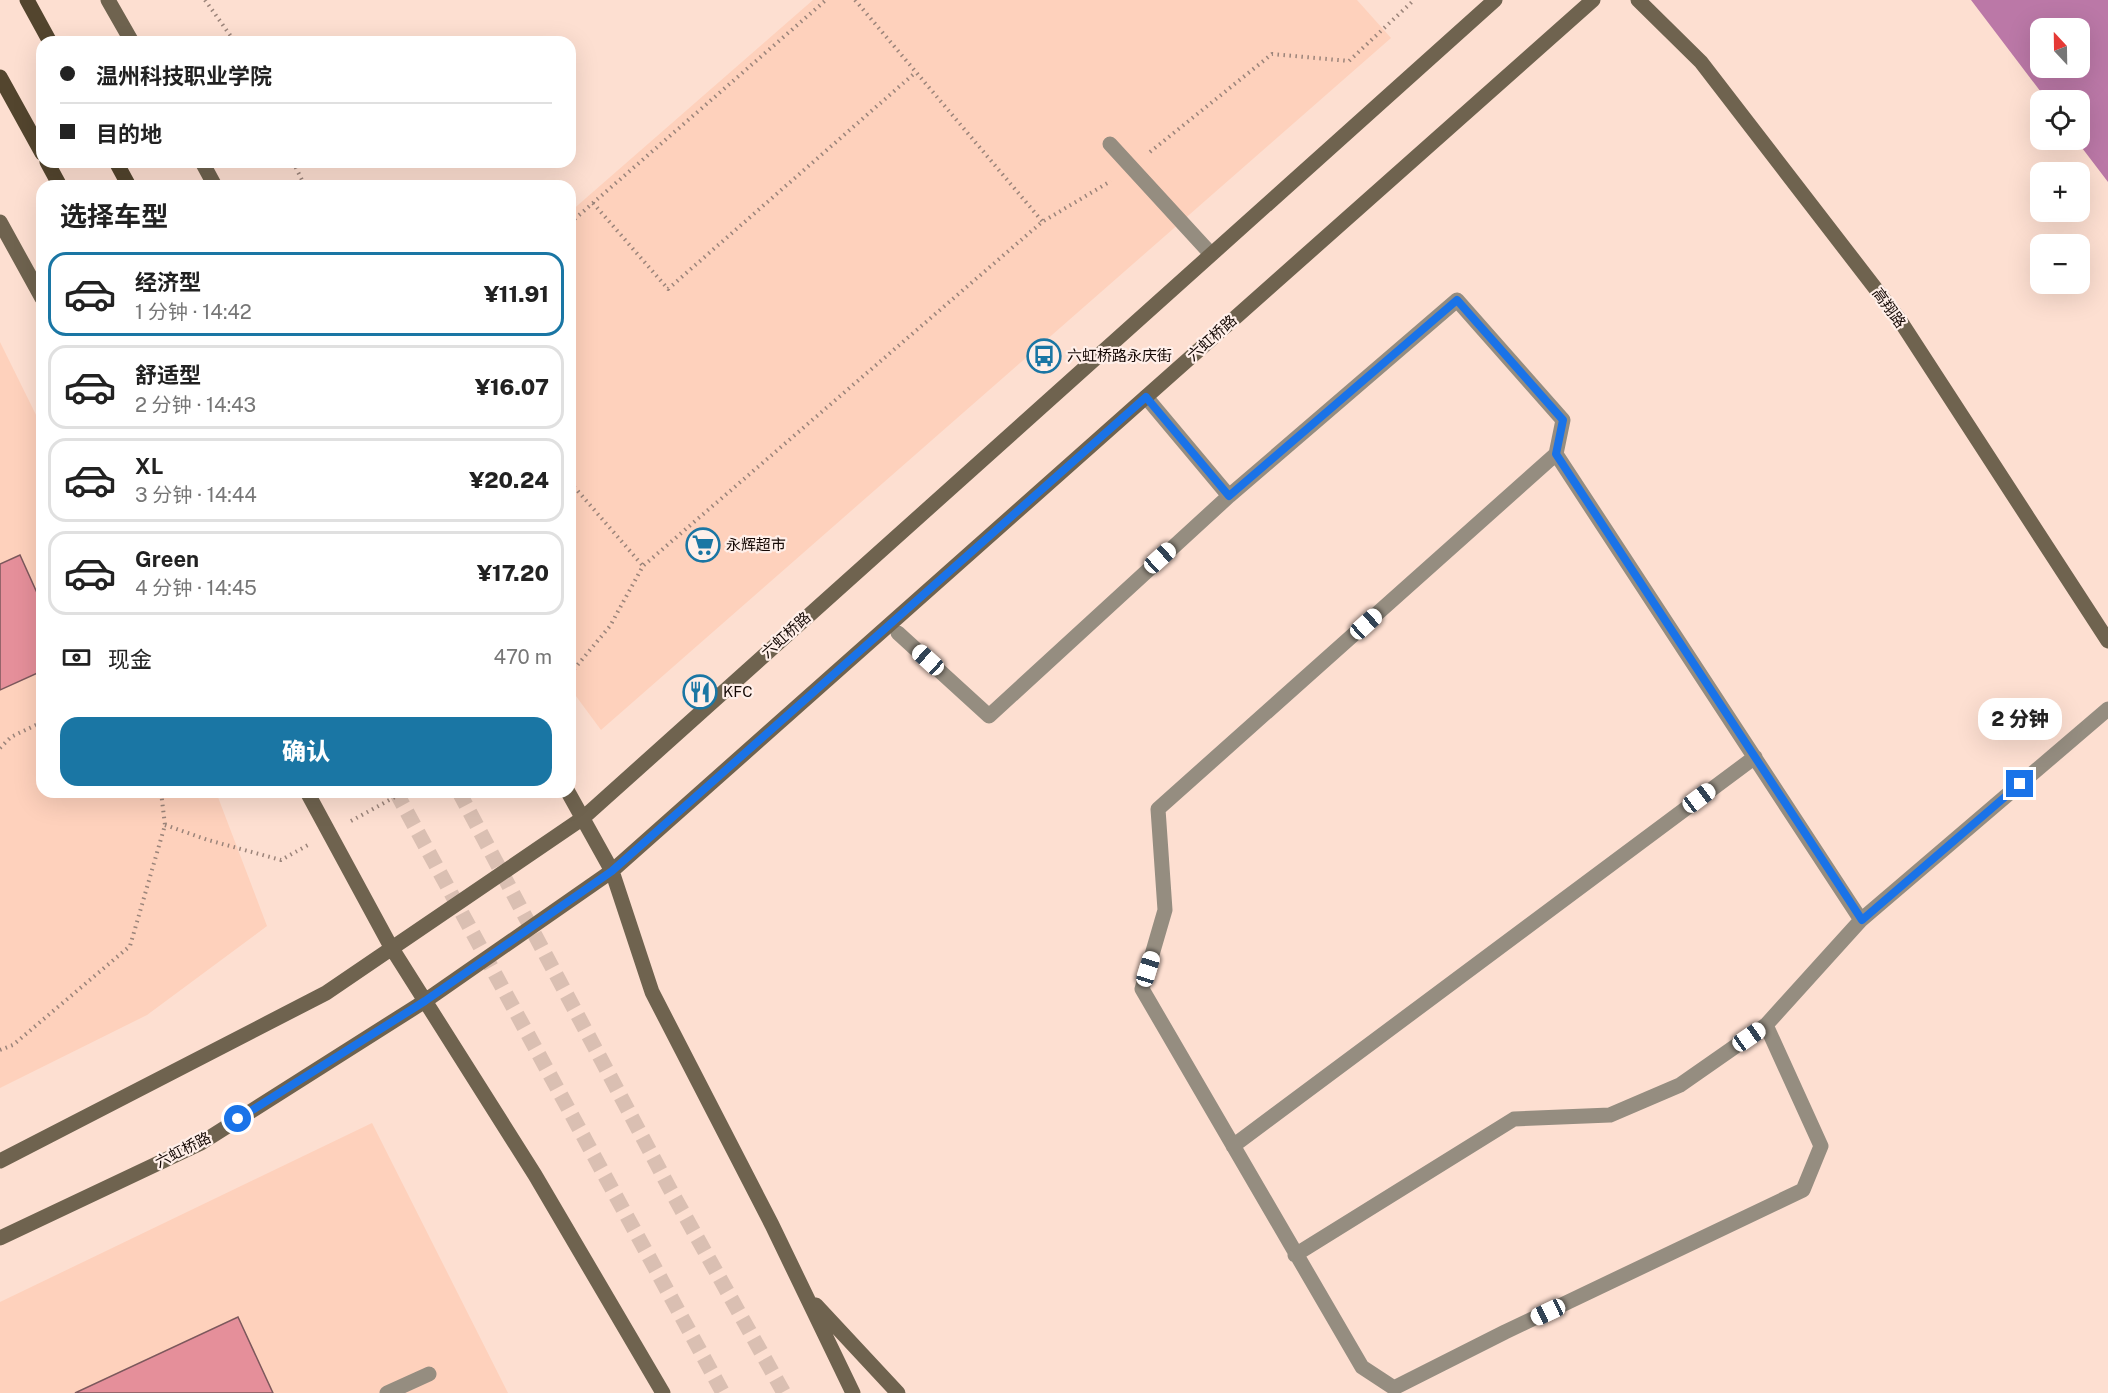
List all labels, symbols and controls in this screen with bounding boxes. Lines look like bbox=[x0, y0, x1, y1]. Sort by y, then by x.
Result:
north arrow bbox=[2030, 18, 2090, 78]
map controls bbox=[2030, 18, 2090, 294]
text: 温州科技职业学院 bbox=[96, 63, 272, 89]
button: locate bbox=[2030, 90, 2090, 150]
text: 目的地 bbox=[96, 121, 162, 147]
button: + bbox=[2030, 162, 2090, 222]
text: 选择车型 bbox=[60, 200, 168, 232]
button: − bbox=[2030, 234, 2090, 294]
icon: car bbox=[63, 267, 117, 321]
text: 经济型 bbox=[135, 269, 201, 295]
text: ¥11.91 bbox=[484, 281, 549, 307]
street label: 高翔路 bbox=[1869, 285, 1910, 331]
text: 1 分钟 · 14:42 bbox=[135, 300, 252, 324]
street label: 六虹桥路 bbox=[1184, 311, 1240, 364]
bus stop icon: 六虹桥路永庆街 bbox=[1026, 338, 1062, 374]
place label: 六虹桥路永庆街 bbox=[1067, 347, 1172, 364]
icon: car bbox=[63, 360, 117, 414]
text: 舒适型 bbox=[135, 362, 201, 388]
text: ¥16.07 bbox=[475, 374, 549, 400]
text: 2 分钟 · 14:43 bbox=[135, 393, 256, 417]
icon: car bbox=[63, 453, 117, 507]
text: XL bbox=[135, 453, 163, 479]
text: ¥20.24 bbox=[469, 467, 549, 493]
text: 3 分钟 · 14:44 bbox=[135, 483, 257, 507]
supermarket icon: 永辉超市 bbox=[685, 527, 721, 563]
place label: 永辉超市 bbox=[726, 536, 786, 553]
car bbox=[1141, 539, 1179, 577]
icon: car bbox=[63, 546, 117, 600]
text: Green bbox=[135, 546, 199, 572]
text: ¥17.20 bbox=[477, 560, 549, 586]
text: 4 分钟 · 14:45 bbox=[135, 576, 257, 600]
car bbox=[1347, 605, 1385, 643]
street label: 六虹桥路 bbox=[758, 608, 814, 661]
icon: cash bbox=[60, 641, 93, 674]
car bbox=[909, 641, 947, 679]
text: 470 m bbox=[493, 645, 552, 669]
text: 现金 bbox=[108, 646, 152, 672]
restaurant icon: KFC bbox=[682, 674, 718, 710]
place label: KFC bbox=[723, 683, 752, 700]
callout: 2 分钟 bbox=[1978, 697, 2062, 739]
text: 2 分钟 bbox=[1991, 707, 2049, 731]
button: 确认 bbox=[60, 717, 552, 786]
route end bbox=[2006, 770, 2033, 797]
car bbox=[1679, 780, 1719, 816]
car bbox=[1134, 949, 1162, 989]
car bbox=[1729, 1019, 1769, 1055]
route start bbox=[224, 1105, 251, 1132]
street label: 六虹桥路 bbox=[152, 1128, 213, 1171]
car bbox=[1528, 1296, 1568, 1328]

